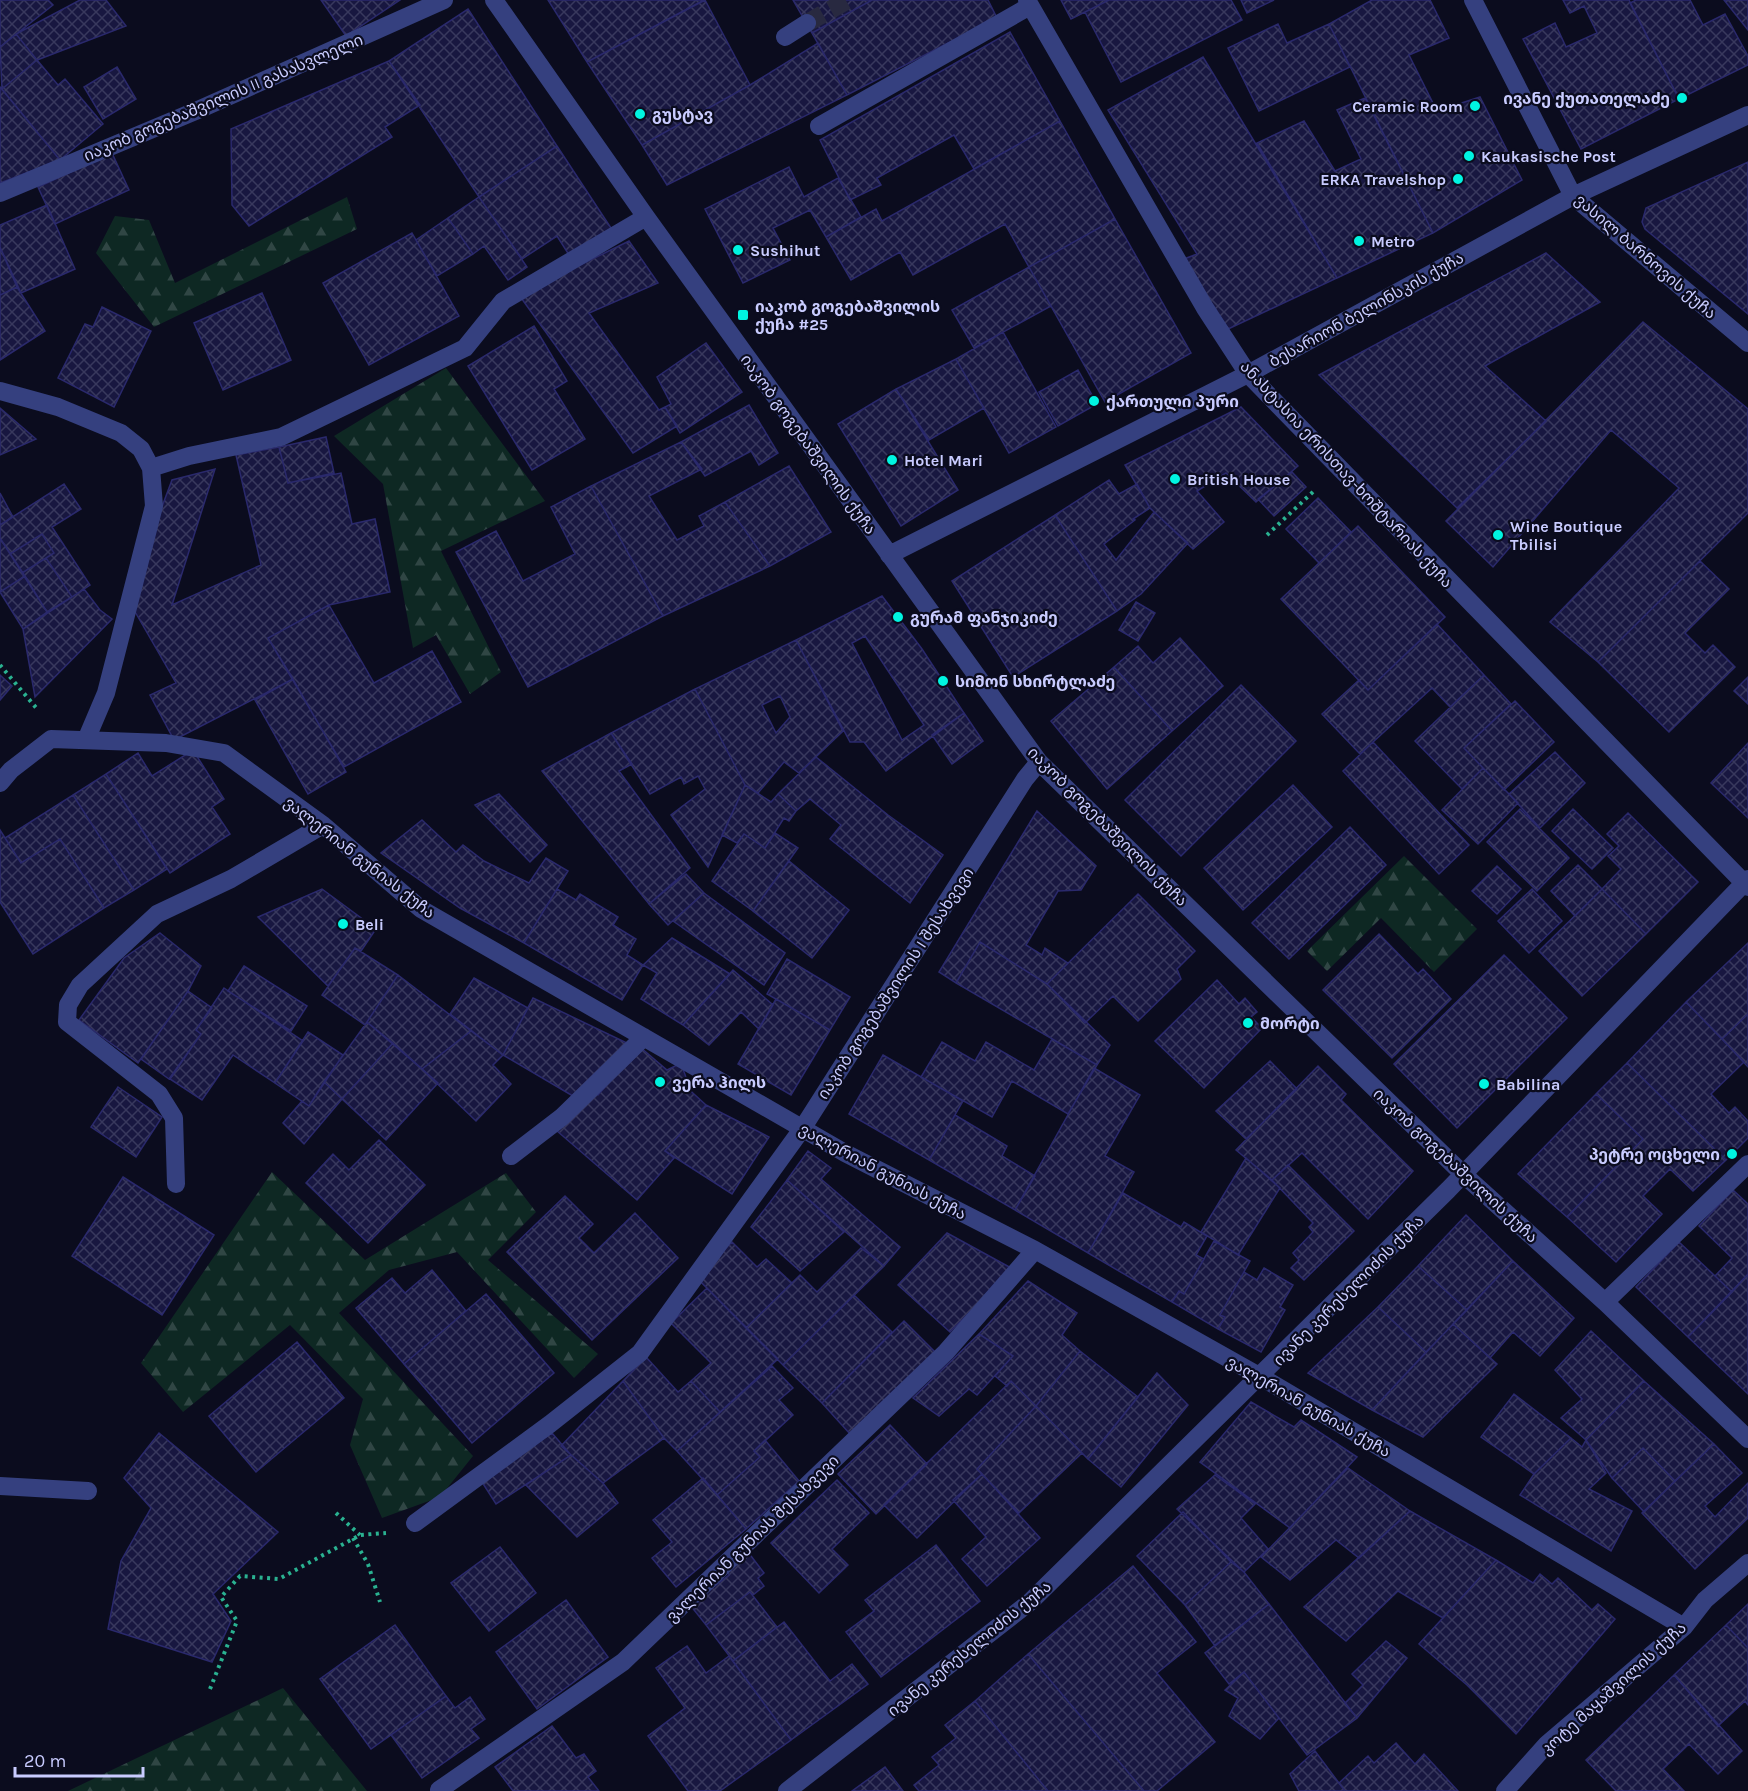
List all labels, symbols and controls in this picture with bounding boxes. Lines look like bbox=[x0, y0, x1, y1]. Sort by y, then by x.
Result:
street label: იაკობ გოგებაშვილის II გასასვლელი bbox=[81, 30, 366, 166]
place label: ივანე ქუთათელაძე bbox=[1503, 89, 1670, 109]
marker: ივანე ქუთათელაძე bbox=[1675, 91, 1689, 105]
place label: Ceramic Room bbox=[1352, 97, 1463, 116]
marker: Ceramic Room bbox=[1468, 99, 1482, 113]
place label: გუსტავ bbox=[652, 105, 713, 124]
marker: გუსტავ bbox=[633, 107, 647, 121]
place label: Kaukasische Post bbox=[1481, 147, 1616, 166]
marker: Kaukasische Post bbox=[1462, 149, 1476, 163]
place label: ERKA Travelshop bbox=[1320, 170, 1446, 189]
marker: ERKA Travelshop bbox=[1451, 172, 1465, 186]
street label: ვასილ ბარნოვის ქუჩა bbox=[1571, 190, 1720, 324]
place label: Metro bbox=[1371, 232, 1415, 251]
marker: Metro bbox=[1352, 234, 1366, 248]
place label: Sushihut bbox=[750, 241, 820, 260]
marker: Sushihut bbox=[731, 243, 745, 257]
street label: ბესარიონ ბელინსკის ქუჩა bbox=[1266, 248, 1467, 372]
place label: იაკობ გოგებაშვილის ქუჩა #25 bbox=[755, 297, 940, 334]
marker: იაკობ გოგებაშვილის ქუჩა #25 bbox=[736, 308, 750, 322]
street label: იაკობ გოგებაშვილის ქუჩა bbox=[736, 351, 880, 539]
street label: ანასტასია ერისთავ-ხოშტარიას ქუჩა bbox=[1236, 357, 1457, 592]
place label: ქართული პური bbox=[1106, 392, 1239, 412]
marker: ქართული პური bbox=[1087, 394, 1101, 408]
place label: Hotel Mari bbox=[904, 451, 983, 470]
marker: Hotel Mari bbox=[885, 453, 899, 467]
place label: British House bbox=[1187, 470, 1290, 489]
marker: British House bbox=[1168, 472, 1182, 486]
place label: Wine Boutique Tbilisi bbox=[1510, 517, 1622, 554]
marker: Wine Boutique Tbilisi bbox=[1491, 528, 1505, 542]
place label: გურამ ფანჯიკიძე bbox=[910, 608, 1058, 627]
marker: გურამ ფანჯიკიძე bbox=[891, 610, 905, 624]
place label: სიმონ სხირტლაძე bbox=[955, 672, 1115, 692]
marker: სიმონ სხირტლაძე bbox=[936, 674, 950, 688]
street label: იაკობ გოგებაშვილის ქუჩა bbox=[1023, 743, 1191, 911]
street label: ვალერიან გუნიას ქუჩა bbox=[280, 793, 439, 923]
street label: იაკობ გოგებაშვილის I შესახვევი bbox=[813, 864, 978, 1103]
place label: Beli bbox=[355, 915, 384, 934]
marker: Beli bbox=[336, 917, 350, 931]
place label: მორტი bbox=[1260, 1014, 1320, 1033]
marker: მორტი bbox=[1241, 1016, 1255, 1030]
place label: ვერა ჰილს bbox=[672, 1073, 766, 1093]
marker: ვერა ჰილს bbox=[653, 1075, 667, 1089]
place label: Babilina bbox=[1496, 1075, 1560, 1094]
marker: Babilina bbox=[1477, 1077, 1491, 1091]
street label: იაკობ გოგებაშვილის ქუჩა bbox=[1369, 1084, 1542, 1247]
street label: ვალერიან გუნიას ქუჩა bbox=[796, 1119, 969, 1224]
place label: პეტრე ოცხელი bbox=[1589, 1145, 1720, 1165]
marker: პეტრე ოცხელი bbox=[1725, 1147, 1739, 1161]
street label: ივანე კერესელიძის ქუჩა bbox=[1269, 1211, 1428, 1370]
street label: ვალერიან გუნიას ქუჩა bbox=[1223, 1352, 1394, 1462]
street label: ვალერიან გუნიას შესახვევი bbox=[662, 1451, 843, 1627]
street label: ივანე კერესელიძის ქუჩა bbox=[884, 1577, 1056, 1721]
street label: კოტე მაყაშვილის ქუჩა bbox=[1537, 1618, 1691, 1760]
scale bar bbox=[15, 1740, 142, 1778]
text: 20 m bbox=[24, 1750, 66, 1772]

